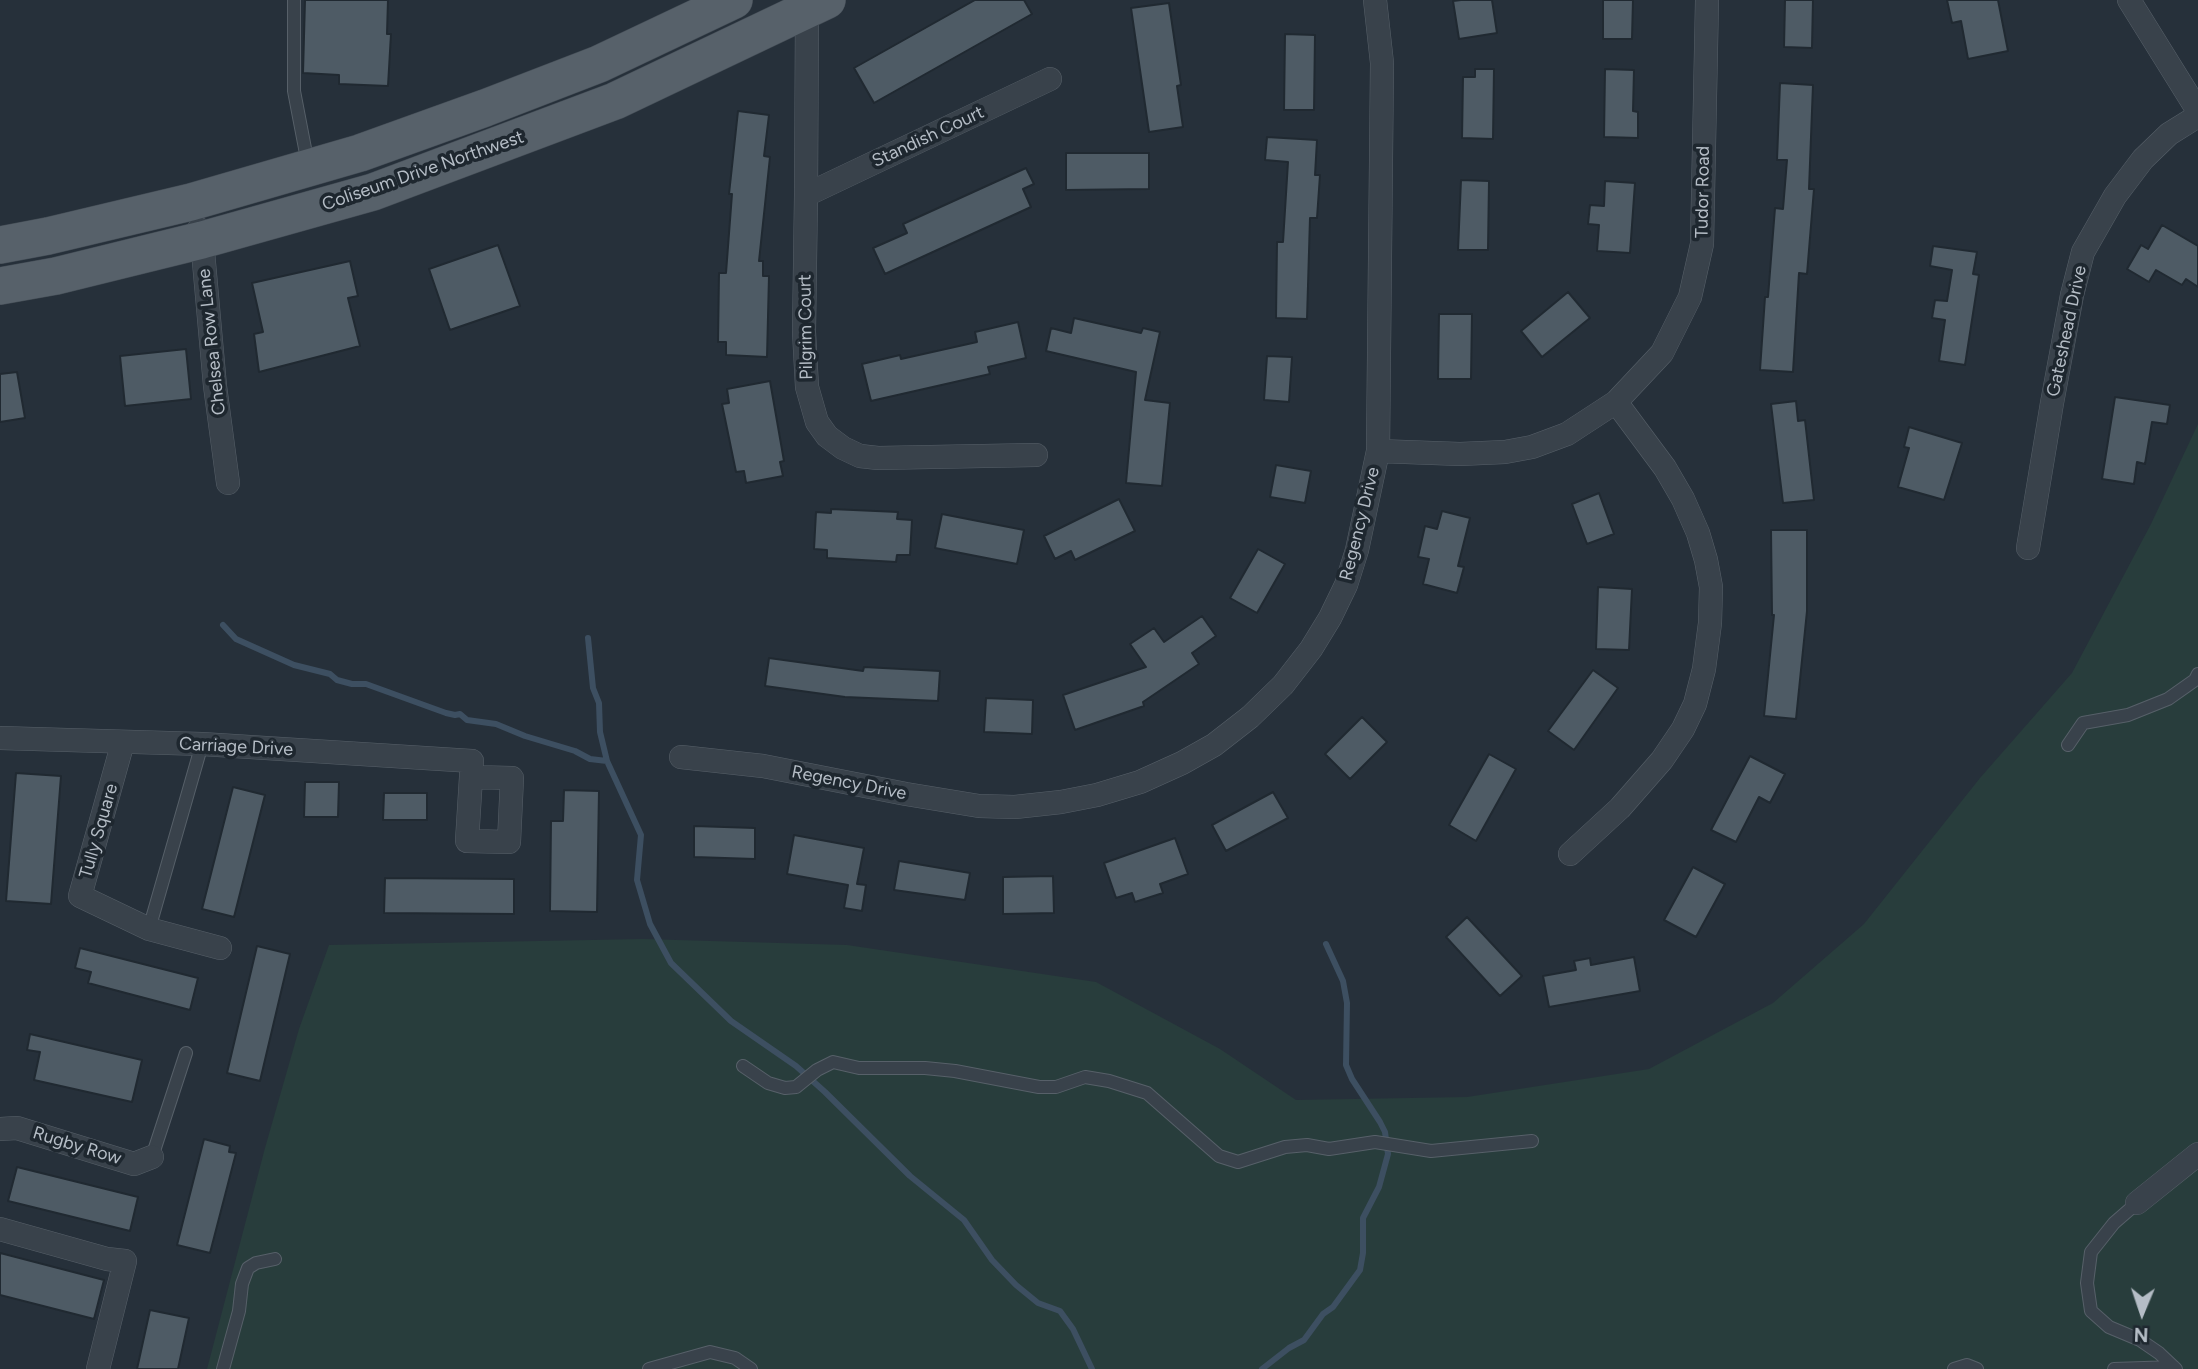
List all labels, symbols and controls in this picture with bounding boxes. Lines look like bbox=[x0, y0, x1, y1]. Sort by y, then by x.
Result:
street label: Standish Court bbox=[869, 102, 987, 172]
street label: Coliseum Drive Northwest bbox=[319, 126, 527, 216]
street label: Tudor Road bbox=[1691, 146, 1715, 238]
street label: Gateshead Drive bbox=[2043, 263, 2091, 399]
street label: Chelsea Row Lane bbox=[194, 268, 230, 416]
street label: Pilgrim Court bbox=[794, 274, 818, 380]
street label: Regency Drive bbox=[1335, 465, 1385, 583]
street label: Carriage Drive bbox=[178, 733, 294, 761]
street label: Regency Drive bbox=[790, 761, 908, 805]
street label: Tully Square bbox=[75, 781, 123, 881]
street label: Rugby Row bbox=[30, 1122, 124, 1170]
north arrow bbox=[2107, 1278, 2177, 1348]
text: N bbox=[2134, 1323, 2149, 1346]

